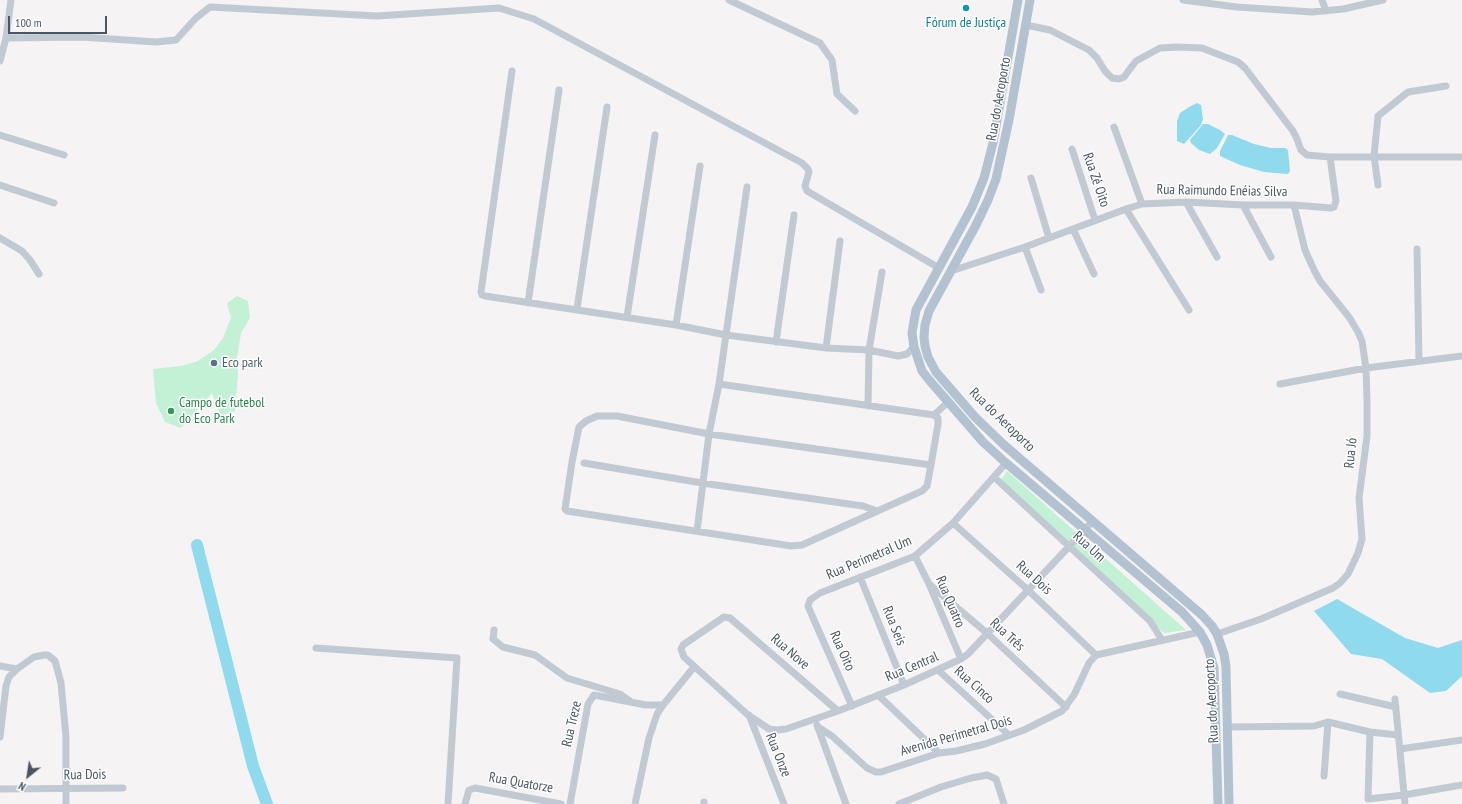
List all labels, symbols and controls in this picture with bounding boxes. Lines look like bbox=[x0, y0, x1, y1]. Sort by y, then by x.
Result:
marker: Fórum de Justiça bbox=[961, 3, 971, 13]
scale bar bbox=[10, 8, 109, 34]
text: 100 m bbox=[15, 15, 42, 30]
place label: Fórum de Justiça bbox=[926, 15, 1006, 31]
street label: Rua do Aeroporto bbox=[983, 56, 1015, 142]
street label: Rua Zé Oito bbox=[1079, 151, 1113, 209]
street label: Rua Raimundo Enéias Silva bbox=[1156, 181, 1288, 201]
place label: Eco park bbox=[222, 355, 263, 371]
marker: Eco park bbox=[209, 358, 219, 368]
street label: Rua do Aeroporto bbox=[966, 385, 1038, 455]
place label: Campo de futebol do Eco Park bbox=[179, 395, 264, 428]
marker: Campo de futebol do Eco Park bbox=[166, 406, 176, 416]
street label: Rua Jó bbox=[1341, 437, 1361, 469]
street label: Rua Um bbox=[1069, 528, 1109, 566]
street label: Rua Perimetral Um bbox=[824, 533, 914, 583]
street label: Rua Dois bbox=[1013, 558, 1055, 598]
street label: Rua Quatro bbox=[932, 574, 968, 630]
street label: Rua Seis bbox=[879, 604, 909, 648]
street label: Rua Três bbox=[986, 615, 1028, 655]
street label: Rua Oito bbox=[826, 628, 858, 674]
street label: Rua Nove bbox=[767, 631, 813, 673]
street label: Rua Central bbox=[883, 648, 941, 686]
street label: Rua do Aeroporto bbox=[1201, 658, 1223, 744]
street label: Rua Cinco bbox=[951, 663, 997, 707]
street label: Rua Treze bbox=[559, 699, 585, 749]
street label: Avenida Perimetral Dois bbox=[898, 712, 1014, 760]
street label: Rua Onze bbox=[762, 731, 794, 779]
north arrow bbox=[8, 756, 48, 796]
street label: Rua Dois bbox=[64, 766, 106, 784]
street label: Rua Quatorze bbox=[488, 769, 554, 797]
text: N bbox=[16, 779, 28, 794]

